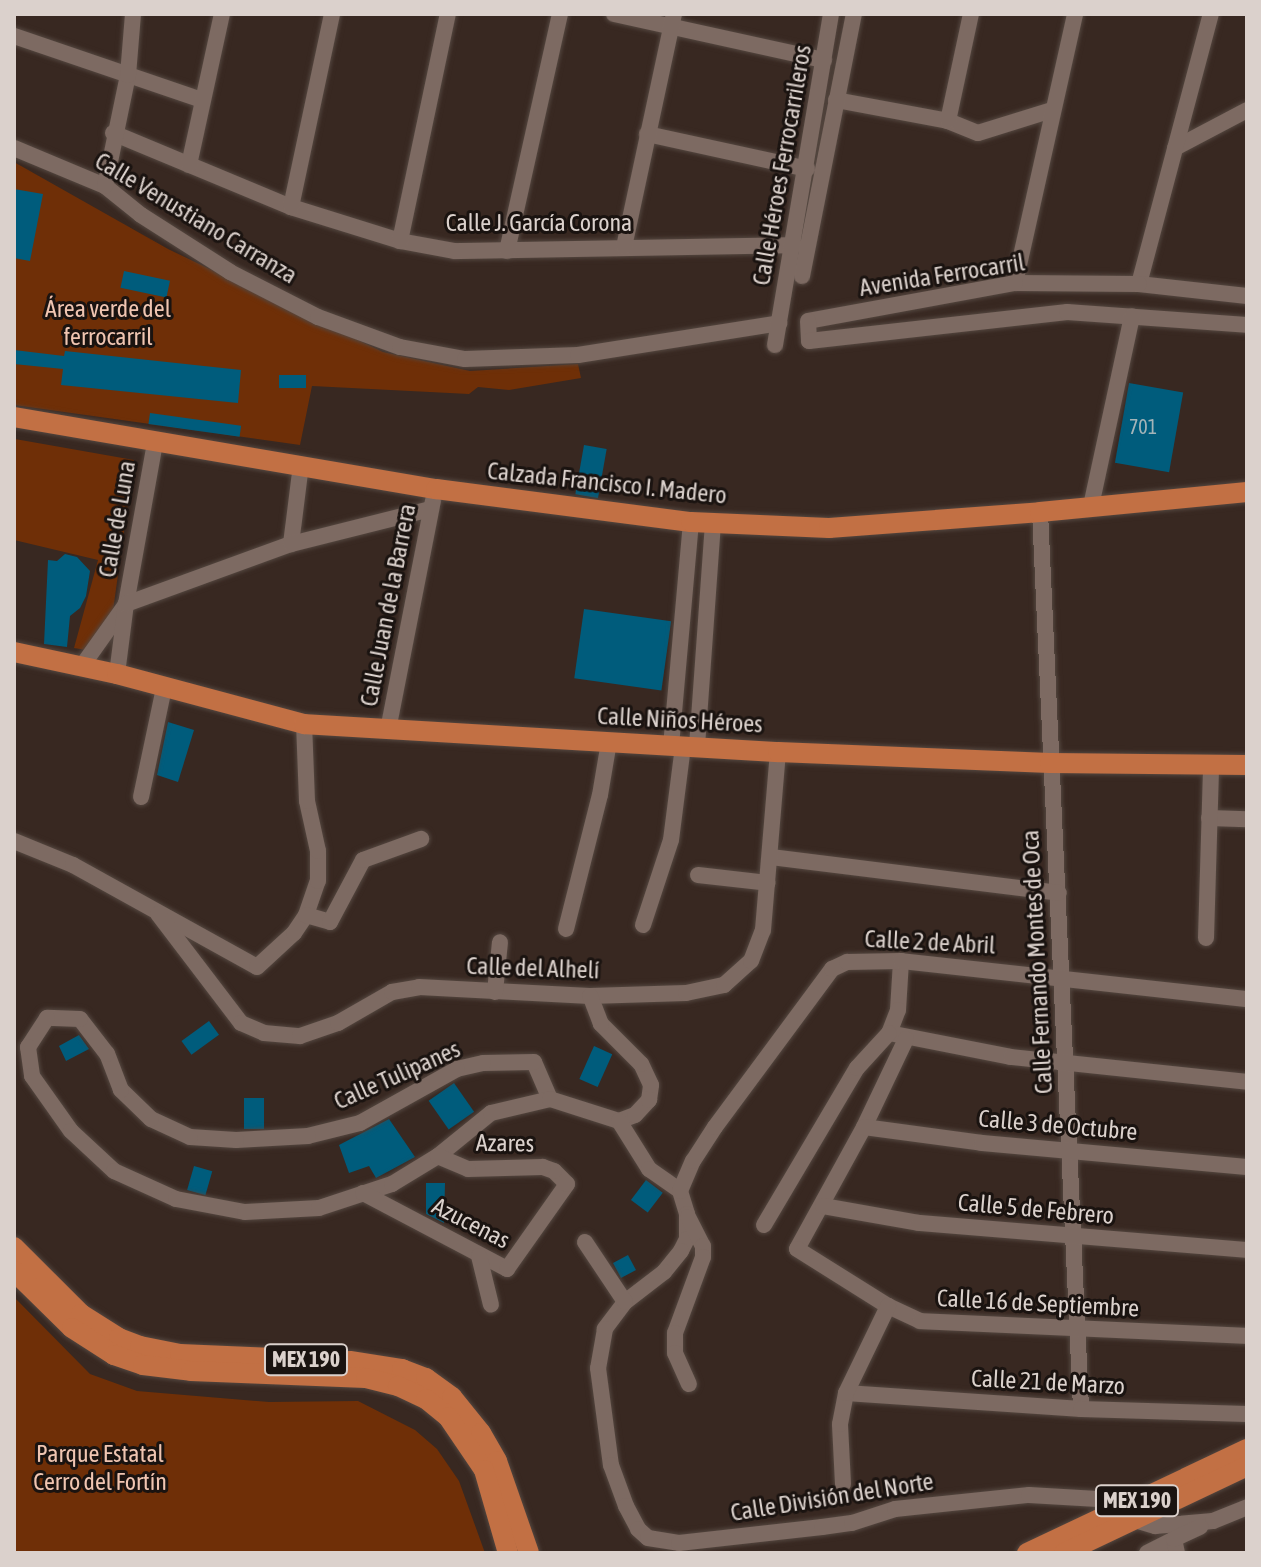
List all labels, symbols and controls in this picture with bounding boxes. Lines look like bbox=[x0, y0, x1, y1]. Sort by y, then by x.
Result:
street label: Calle Héroes Ferrocarrileros bbox=[747, 43, 817, 287]
street label: Calle Venustiano Carranza bbox=[90, 146, 302, 290]
street label: Calle J. García Corona bbox=[446, 209, 632, 237]
street label: Avenida Ferrocarril bbox=[857, 248, 1027, 302]
park label: Área verde del ferrocarril bbox=[45, 295, 171, 351]
house number: 701 bbox=[1129, 414, 1157, 438]
street label: Calzada Francisco I. Madero bbox=[486, 456, 728, 510]
street label: Calle de Luna bbox=[93, 458, 141, 580]
street label: Calle Juan de la Barrera bbox=[354, 501, 422, 709]
street label: Calle Niños Héroes bbox=[597, 701, 763, 739]
street label: Calle Fernando Montes de Oca bbox=[1016, 829, 1058, 1095]
street label: Calle 2 de Abril bbox=[864, 924, 996, 960]
street label: Calle del Alhelí bbox=[466, 951, 600, 985]
street label: Calle Tulipanes bbox=[329, 1034, 465, 1116]
street label: Calle 3 de Octubre bbox=[977, 1104, 1139, 1146]
street label: Azares bbox=[476, 1128, 534, 1158]
street label: Calle 5 de Febrero bbox=[957, 1188, 1115, 1230]
street label: Azucenas bbox=[427, 1191, 515, 1255]
street label: Calle 16 de Septiembre bbox=[936, 1283, 1140, 1323]
road number: MEX 190 bbox=[262, 1342, 350, 1378]
street label: Calle 21 de Marzo bbox=[970, 1364, 1126, 1400]
park label: Parque Estatal Cerro del Fortín bbox=[33, 1440, 167, 1496]
street label: Calle División del Norte bbox=[729, 1467, 935, 1527]
road number: MEX 190 bbox=[1093, 1483, 1181, 1519]

